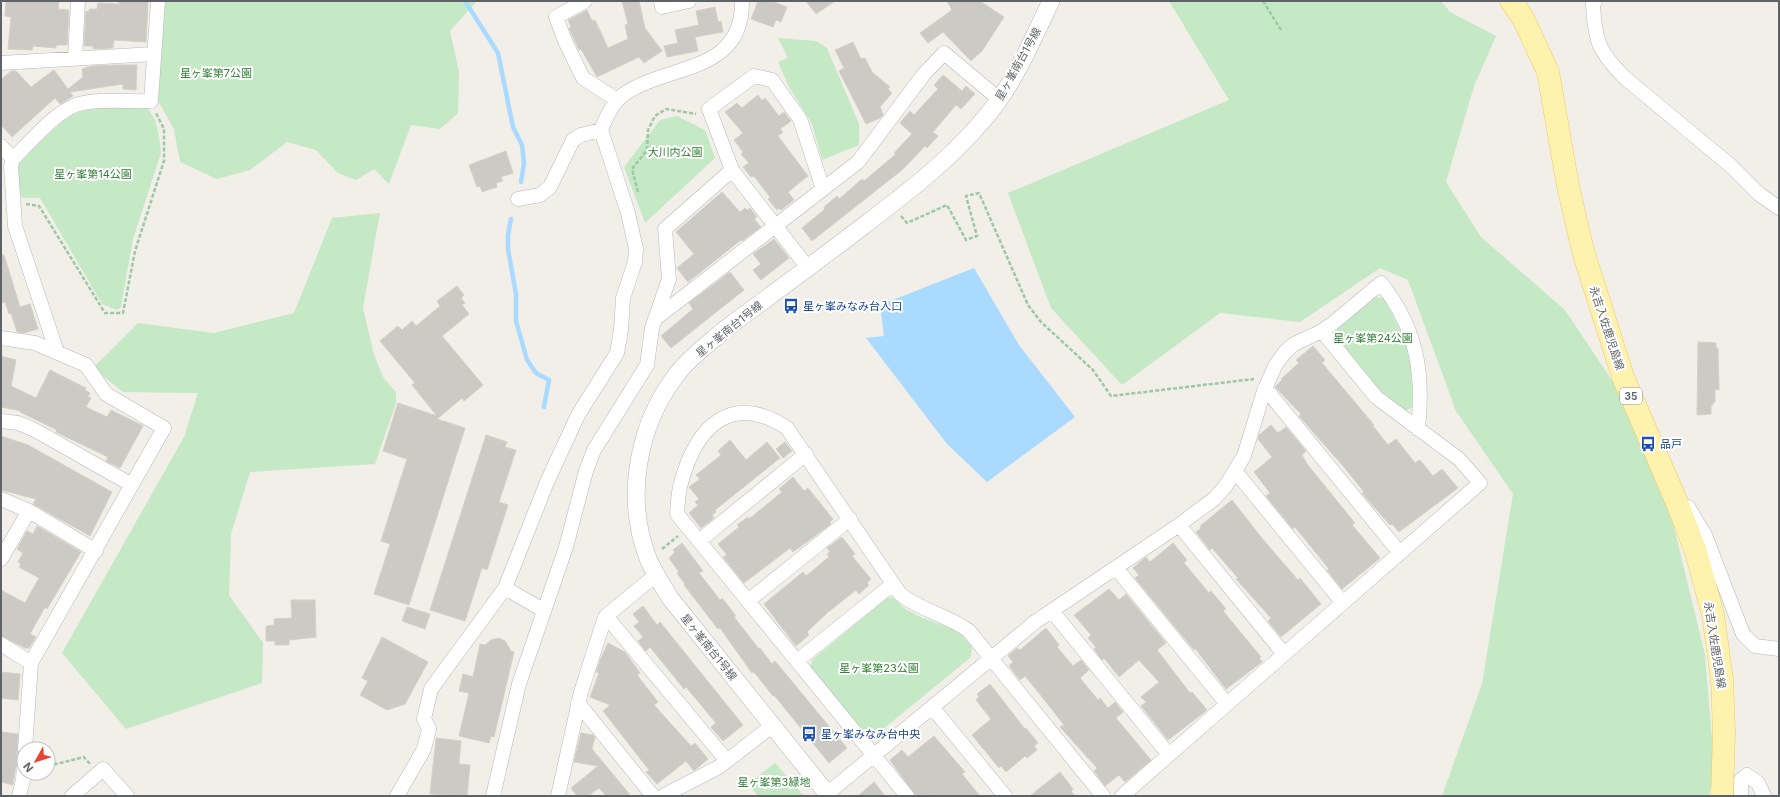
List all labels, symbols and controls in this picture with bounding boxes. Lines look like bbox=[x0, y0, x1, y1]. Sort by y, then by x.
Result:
street label: 星ヶ峯南台1号線 bbox=[992, 25, 1044, 103]
park label: 星ヶ峯第7公園 bbox=[180, 66, 252, 80]
park label: 大川内公園 bbox=[648, 145, 703, 159]
park label: 星ヶ峯第14公園 bbox=[54, 167, 132, 181]
street label: 永吉入佐鹿児島線 bbox=[1587, 284, 1627, 372]
bus stop icon: 星ヶ峯みなみ台入口 bbox=[782, 297, 800, 315]
street label: 星ヶ峯南台1号線 bbox=[693, 298, 765, 360]
place label: 星ヶ峯みなみ台入口 bbox=[803, 299, 902, 313]
park label: 星ヶ峯第24公園 bbox=[1333, 331, 1413, 345]
road number: 35 bbox=[1620, 388, 1642, 404]
bus stop icon: 品戸 bbox=[1639, 435, 1657, 453]
place label: 品戸 bbox=[1660, 437, 1682, 451]
street label: 永吉入佐鹿児島線 bbox=[1701, 600, 1729, 690]
street label: 星ヶ峯南台1号線 bbox=[678, 611, 740, 683]
park label: 星ヶ峯第23公園 bbox=[839, 661, 919, 675]
bus stop icon: 星ヶ峯みなみ台中央 bbox=[800, 725, 818, 743]
place label: 星ヶ峯みなみ台中央 bbox=[821, 727, 921, 741]
north arrow bbox=[16, 741, 56, 781]
text: N bbox=[20, 760, 36, 775]
park label: 星ヶ峯第3緑地 bbox=[738, 775, 810, 789]

